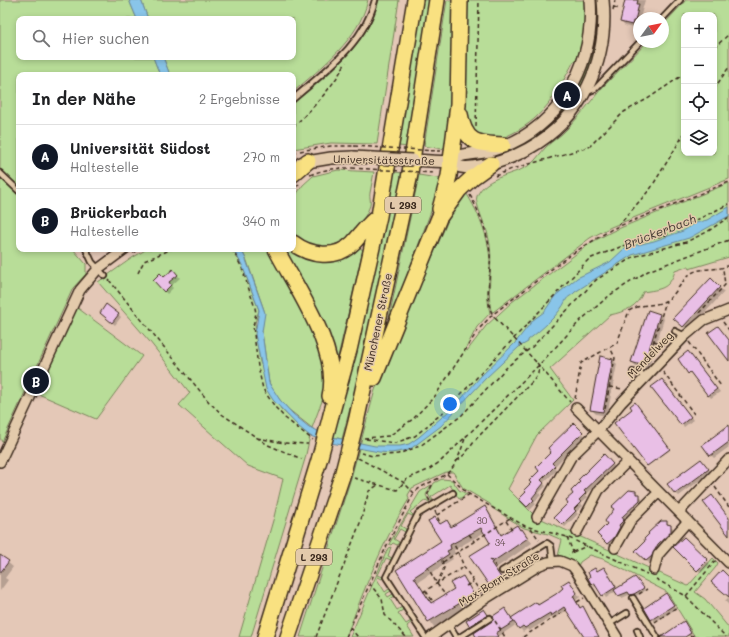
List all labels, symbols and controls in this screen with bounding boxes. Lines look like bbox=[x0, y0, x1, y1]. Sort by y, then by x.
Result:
north arrow bbox=[633, 12, 669, 48]
map controls bbox=[681, 12, 717, 156]
button: + bbox=[681, 12, 717, 48]
search box bbox=[16, 16, 296, 60]
icon: search bbox=[30, 27, 52, 49]
text: Hier suchen bbox=[62, 28, 149, 48]
button: − bbox=[681, 48, 717, 84]
pin: A bbox=[554, 80, 580, 110]
button: locate bbox=[681, 84, 717, 120]
text: In der Nähe bbox=[32, 87, 136, 109]
text: 2 Ergebnisse bbox=[199, 90, 280, 107]
button: layers bbox=[681, 120, 717, 156]
text: Universität Südost bbox=[70, 138, 211, 158]
text: A bbox=[40, 148, 50, 165]
text: 270 m bbox=[243, 148, 280, 165]
street label: Universitätsstraße bbox=[333, 151, 435, 168]
text: Haltestelle bbox=[70, 158, 139, 175]
road number: L 293 bbox=[385, 197, 421, 213]
text: Brückerbach bbox=[70, 202, 167, 222]
water label: Brückerbach bbox=[621, 210, 698, 252]
text: B bbox=[41, 212, 49, 229]
text: 340 m bbox=[242, 212, 280, 229]
text: Haltestelle bbox=[70, 222, 139, 239]
street label: Münchener Straße bbox=[360, 271, 395, 372]
street label: Mendelweg bbox=[623, 328, 676, 381]
pin: B bbox=[23, 366, 49, 396]
your location bbox=[440, 394, 460, 414]
house number: 30 bbox=[477, 515, 488, 526]
house number: 34 bbox=[495, 537, 506, 548]
street label: Max-Born-Straße bbox=[455, 548, 542, 609]
road number: L 293 bbox=[296, 549, 332, 565]

